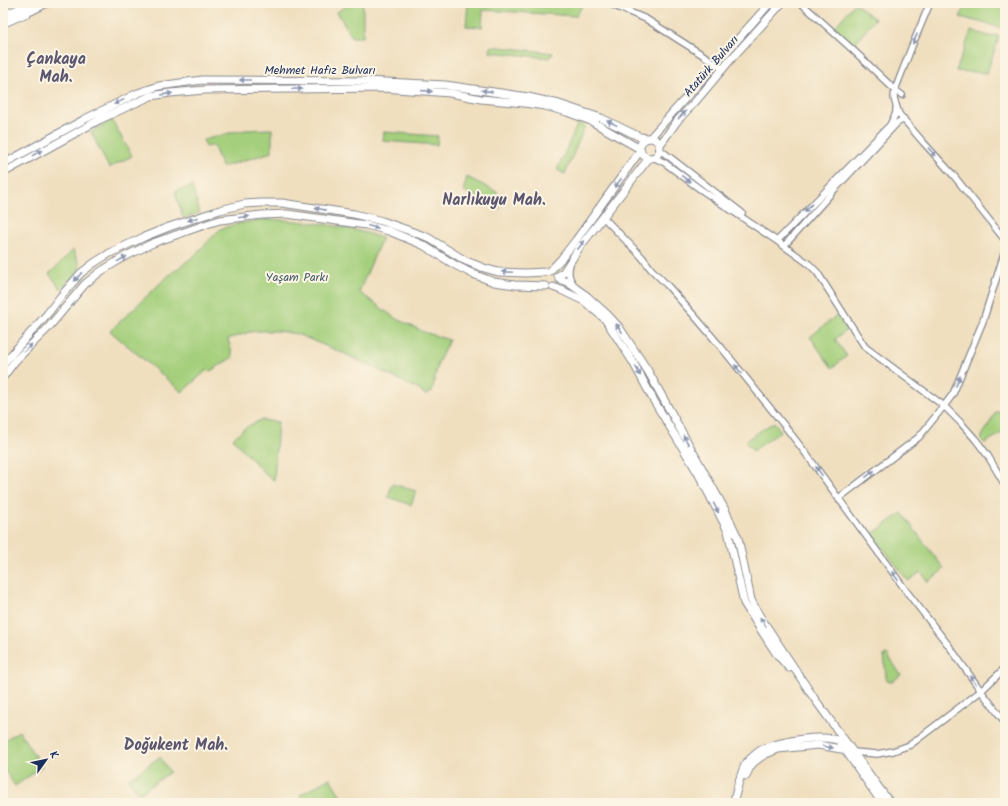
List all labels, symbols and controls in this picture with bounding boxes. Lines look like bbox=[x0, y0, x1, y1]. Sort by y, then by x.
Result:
street label: Atatürk Bulvarı bbox=[679, 31, 744, 101]
one-way arrow bbox=[911, 33, 917, 45]
district label: Çankaya Mah. bbox=[26, 47, 86, 90]
street label: Mehmet Hafız Bulvarı bbox=[264, 61, 376, 80]
one-way arrow bbox=[238, 77, 251, 83]
one-way arrow bbox=[291, 86, 304, 92]
one-way arrow bbox=[421, 88, 433, 95]
one-way arrow bbox=[481, 88, 493, 94]
one-way arrow bbox=[161, 90, 173, 96]
one-way arrow bbox=[113, 99, 124, 105]
one-way arrow bbox=[678, 110, 687, 120]
one-way arrow bbox=[606, 120, 618, 126]
one-way arrow bbox=[928, 147, 937, 157]
one-way arrow bbox=[31, 150, 43, 157]
one-way arrow bbox=[680, 174, 691, 183]
one-way arrow bbox=[613, 177, 622, 188]
district label: Narlıkuyu Mah. bbox=[442, 188, 546, 213]
one-way arrow bbox=[804, 204, 813, 213]
one-way arrow bbox=[314, 205, 326, 211]
one-way arrow bbox=[238, 214, 250, 220]
one-way arrow bbox=[186, 217, 198, 223]
one-way arrow bbox=[367, 224, 379, 230]
one-way arrow bbox=[577, 240, 585, 251]
one-way arrow bbox=[116, 256, 128, 262]
park label: Yaşam Parkı bbox=[266, 268, 328, 287]
one-way arrow bbox=[501, 269, 513, 276]
one-way arrow bbox=[74, 273, 83, 282]
one-way arrow bbox=[615, 323, 623, 334]
one-way arrow bbox=[24, 343, 33, 353]
one-way arrow bbox=[734, 363, 743, 374]
one-way arrow bbox=[634, 365, 641, 376]
one-way arrow bbox=[955, 376, 961, 387]
one-way arrow bbox=[682, 434, 689, 446]
one-way arrow bbox=[815, 465, 823, 476]
one-way arrow bbox=[865, 471, 875, 479]
one-way arrow bbox=[713, 502, 719, 513]
one-way arrow bbox=[891, 571, 899, 581]
one-way arrow bbox=[760, 616, 767, 628]
one-way arrow bbox=[969, 675, 977, 685]
district label: Doğukent Mah. bbox=[124, 733, 228, 758]
north arrow bbox=[26, 740, 66, 780]
one-way arrow bbox=[822, 744, 835, 750]
text: K bbox=[44, 747, 63, 763]

